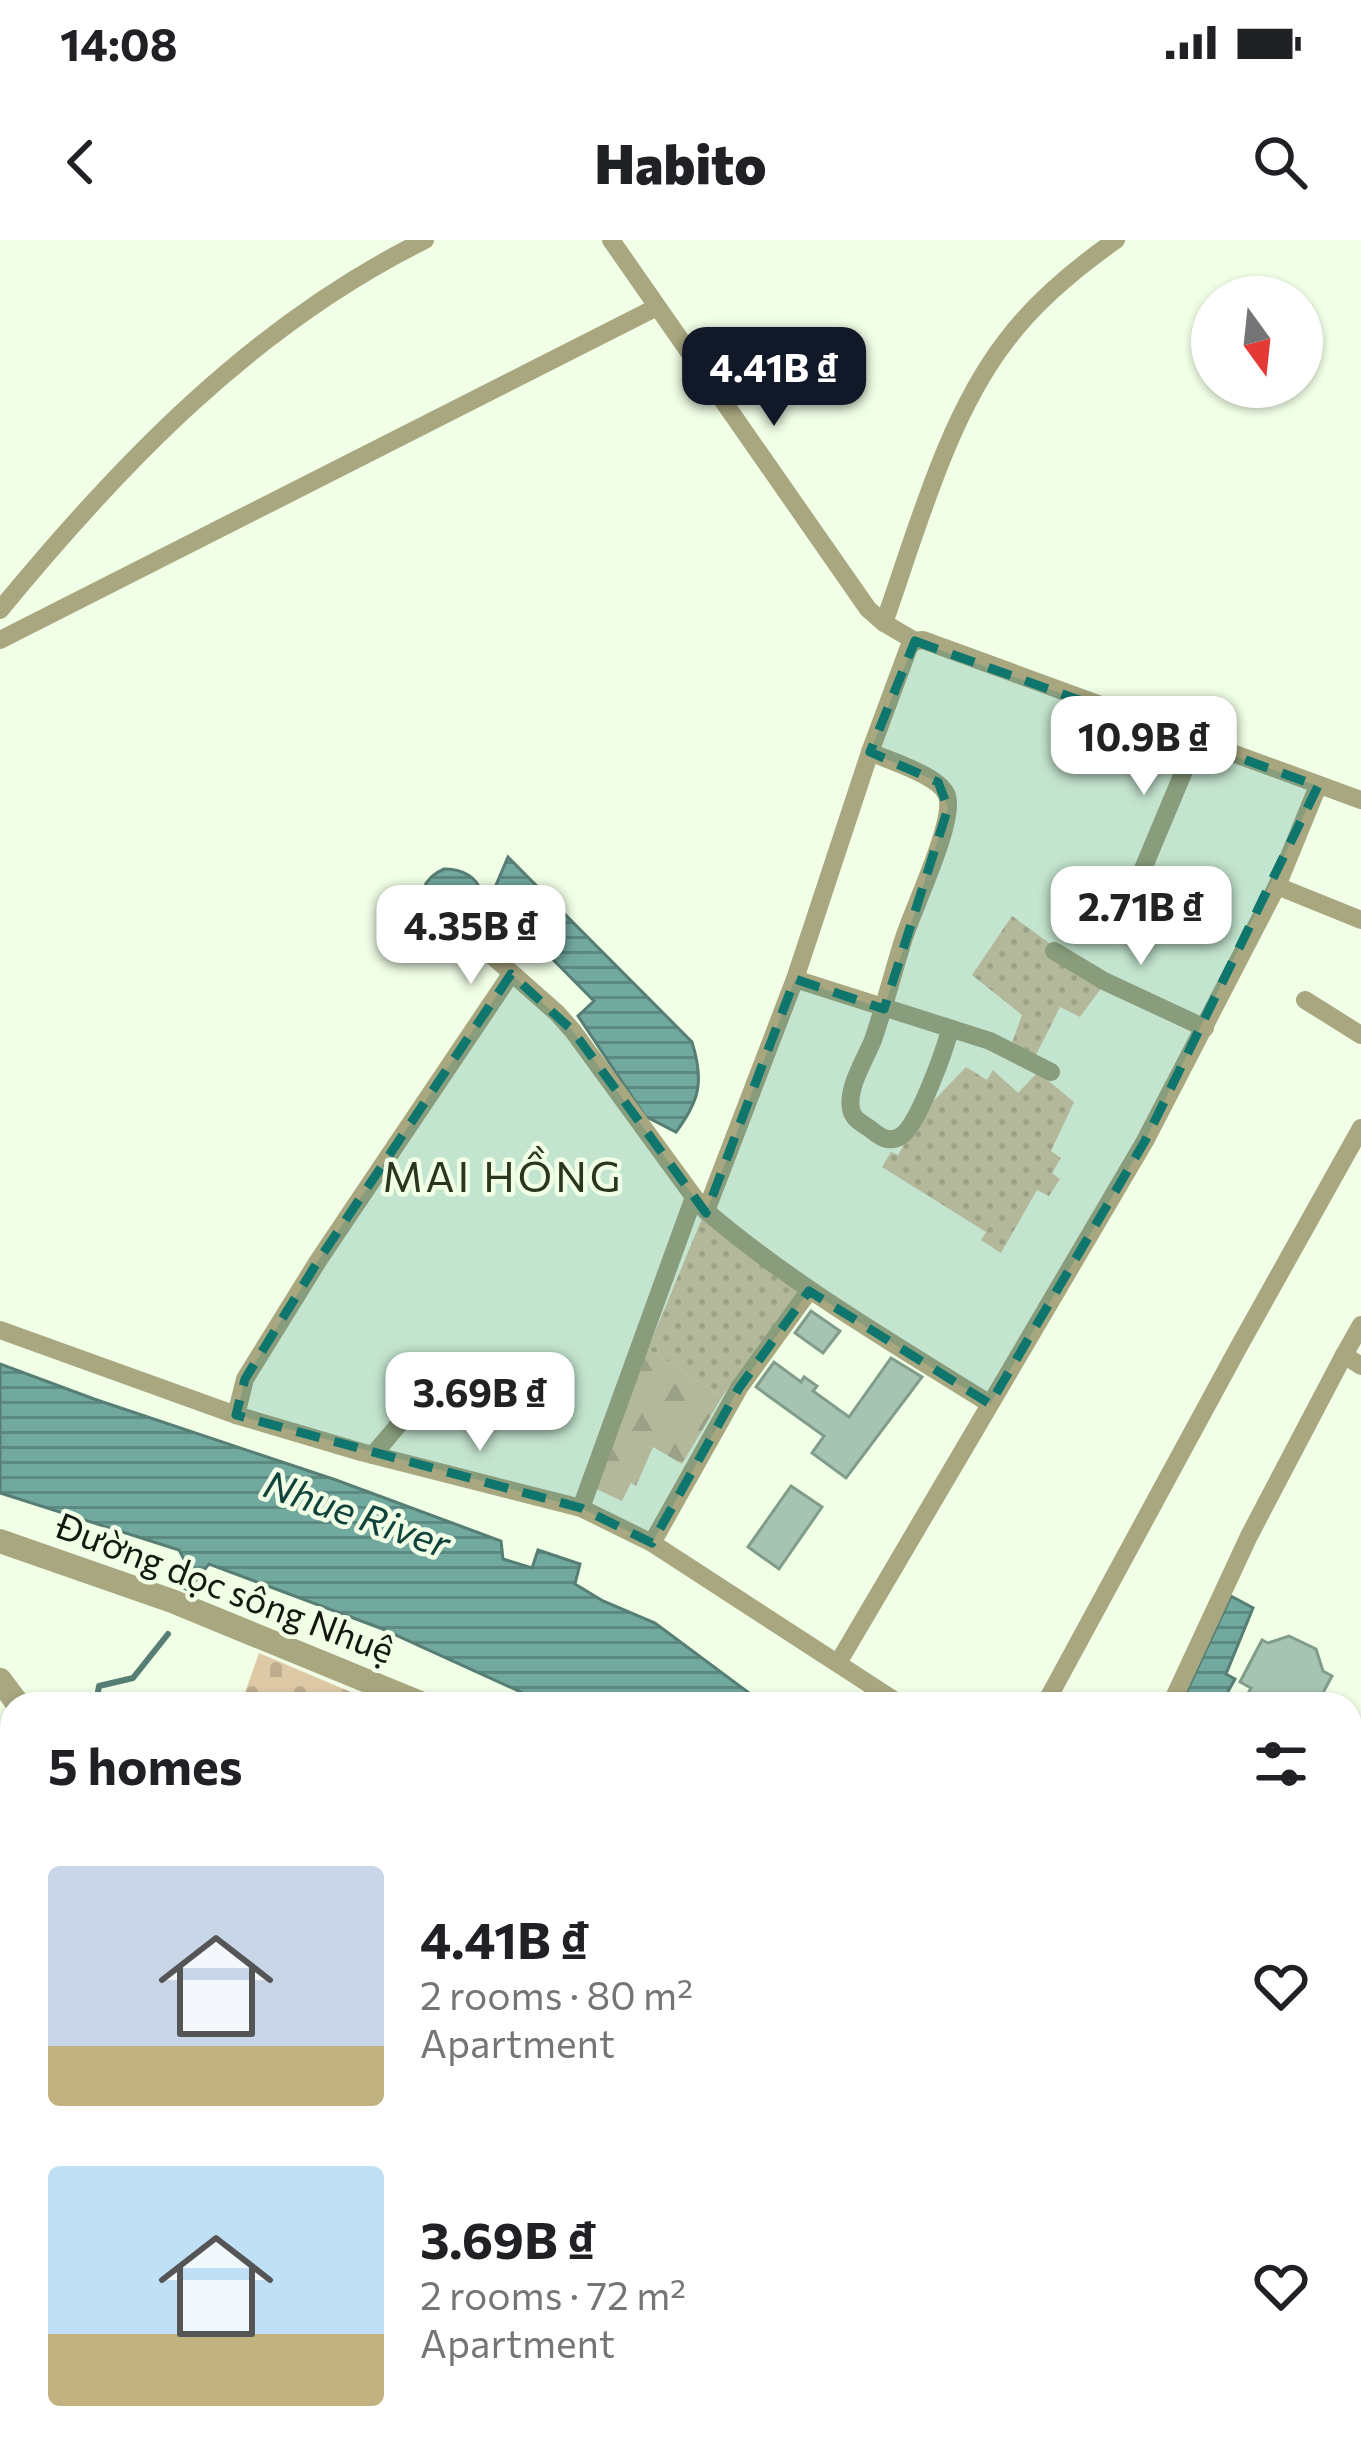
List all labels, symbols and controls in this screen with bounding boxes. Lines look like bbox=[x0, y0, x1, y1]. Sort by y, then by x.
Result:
text: 14:08 bbox=[60, 15, 178, 70]
icon: back bbox=[48, 129, 114, 195]
text: Habito bbox=[595, 129, 767, 195]
icon: search bbox=[1247, 129, 1313, 195]
north arrow bbox=[1191, 276, 1323, 408]
map controls bbox=[1191, 276, 1323, 408]
pin: 4.41B ₫ bbox=[663, 327, 885, 429]
text: 4.41B ₫ bbox=[709, 342, 839, 390]
pin: 10.9B ₫ bbox=[1033, 696, 1255, 798]
text: 10.9B ₫ bbox=[1078, 711, 1210, 759]
pin: 2.71B ₫ bbox=[1030, 866, 1252, 968]
text: 2.71B ₫ bbox=[1078, 881, 1204, 929]
pin: 4.35B ₫ bbox=[360, 885, 582, 987]
text: 4.35B ₫ bbox=[403, 900, 539, 948]
district label: MAI HỒNG bbox=[382, 1146, 624, 1201]
pin: 3.69B ₫ bbox=[369, 1352, 591, 1454]
text: 3.69B ₫ bbox=[413, 1367, 548, 1415]
water label: Nhue River bbox=[258, 1458, 458, 1567]
street label: Đường dọc sông Nhuệ bbox=[50, 1501, 401, 1671]
icon: filters bbox=[1248, 1731, 1314, 1797]
text: 5 homes bbox=[48, 1733, 243, 1796]
text: 4.41B ₫ bbox=[420, 1907, 590, 1970]
icon: home bbox=[144, 1914, 288, 2058]
icon: heart bbox=[1248, 1953, 1314, 2019]
text: 2 rooms · 80 m² bbox=[420, 1970, 693, 2018]
text: Apartment bbox=[420, 2018, 615, 2066]
text: 3.69B ₫ bbox=[420, 2207, 597, 2270]
icon: home bbox=[144, 2214, 288, 2358]
icon: heart bbox=[1248, 2253, 1314, 2319]
text: 2 rooms · 72 m² bbox=[420, 2270, 686, 2318]
text: Apartment bbox=[420, 2318, 615, 2366]

